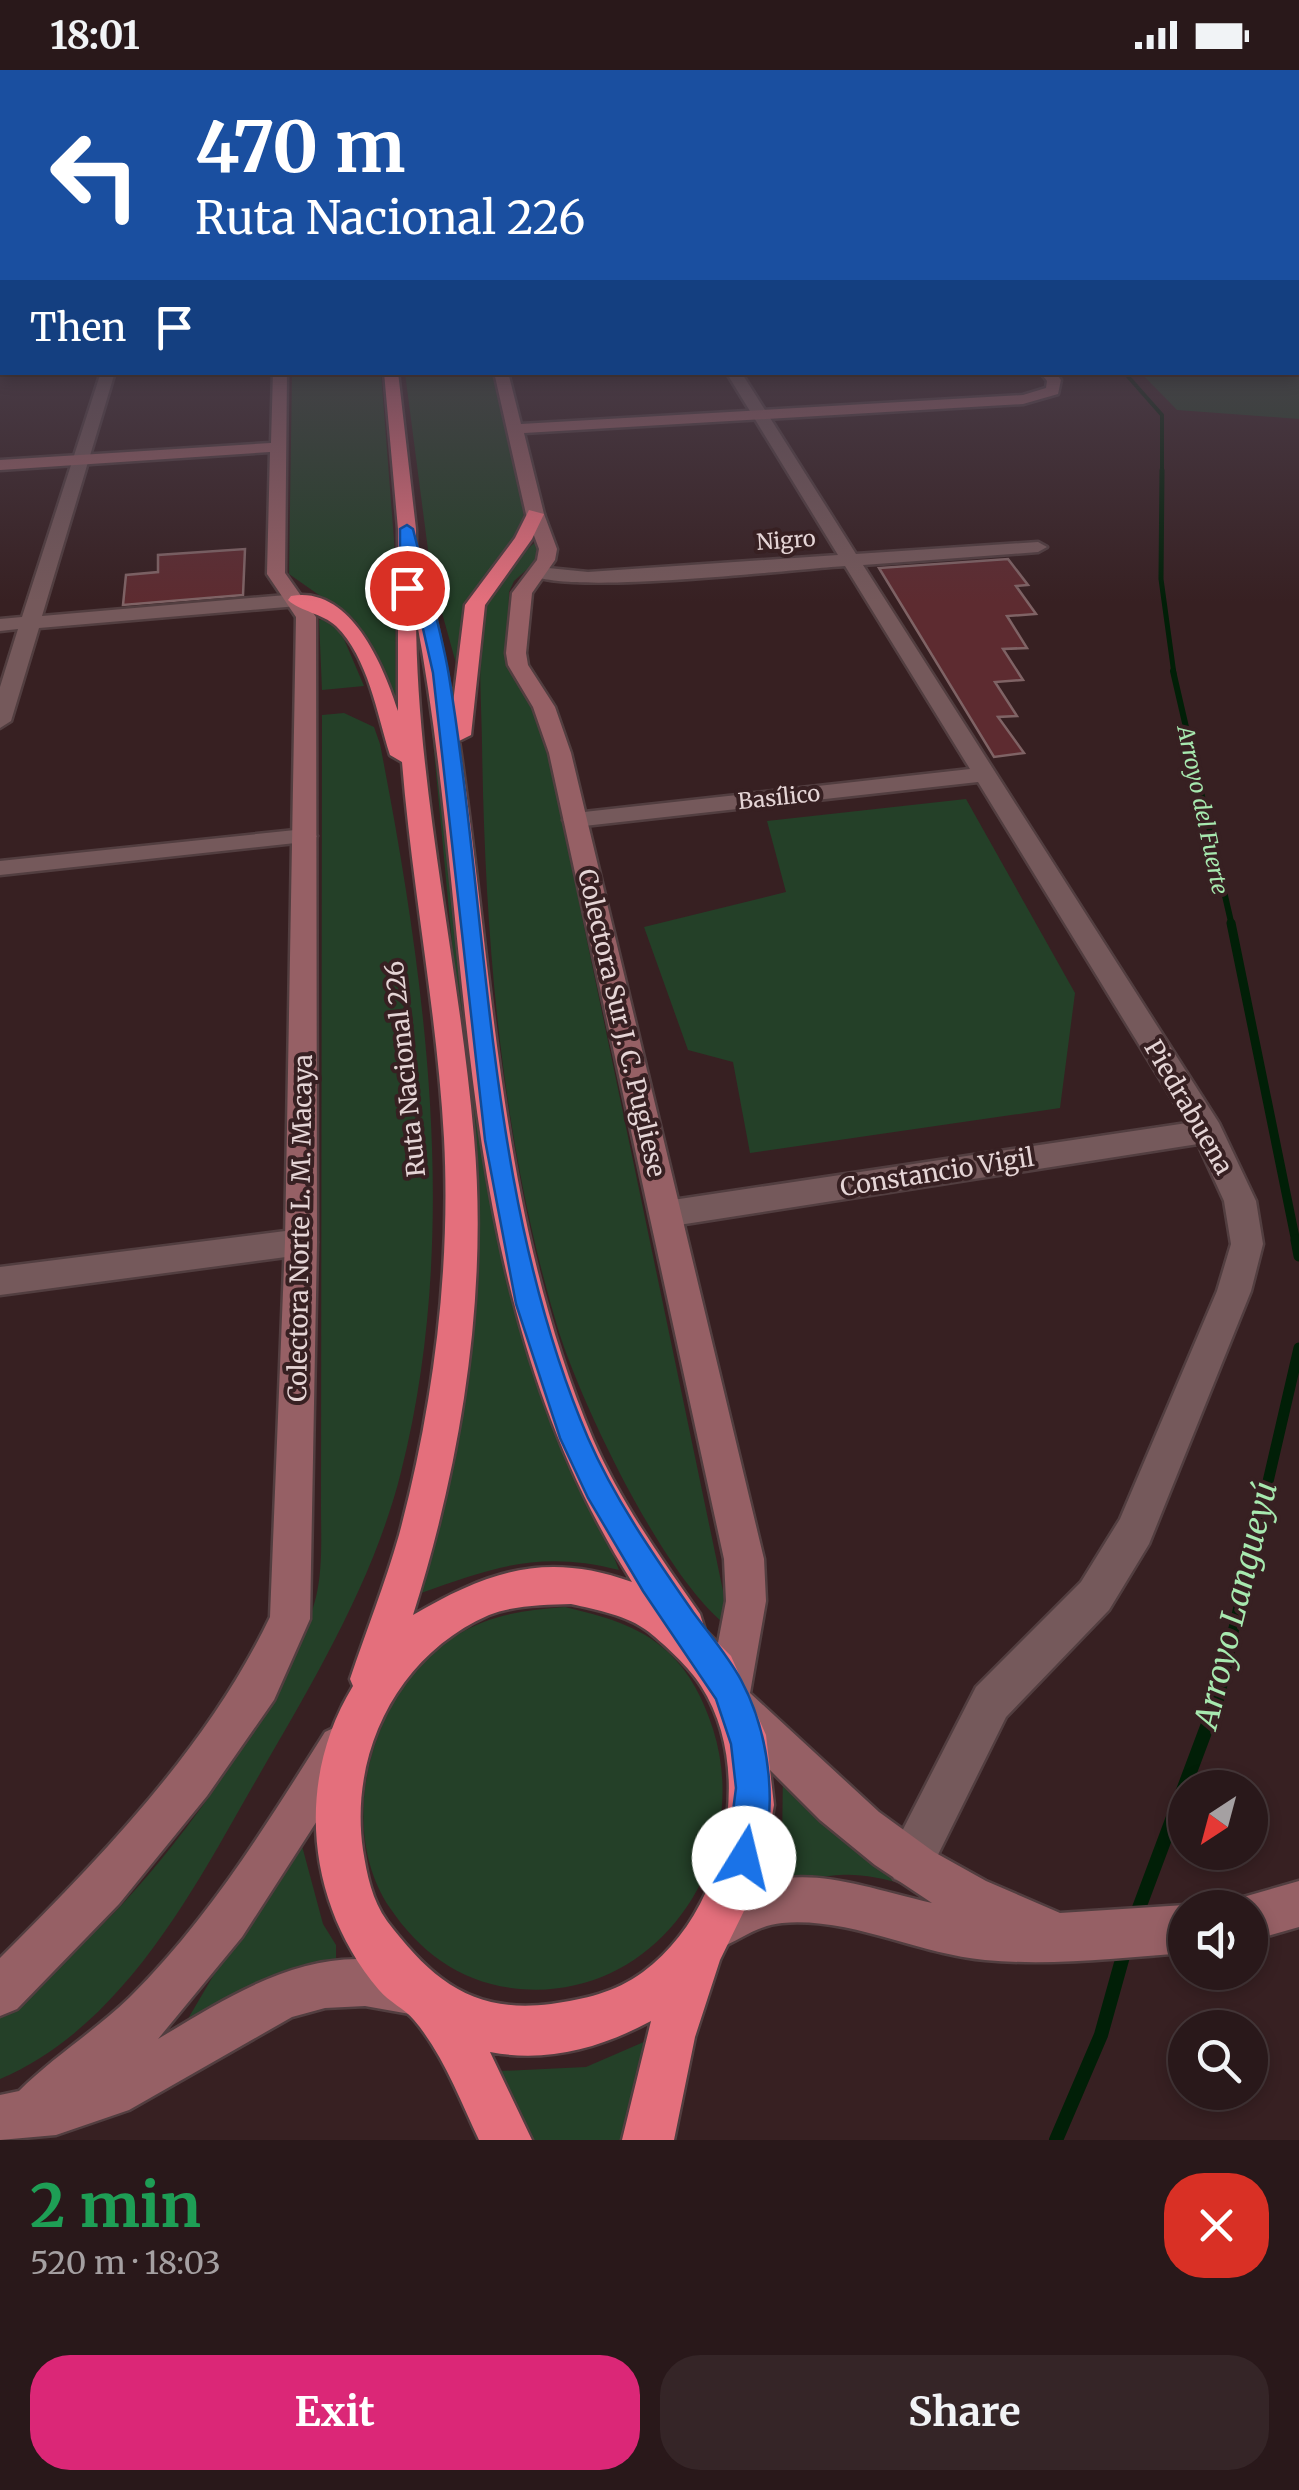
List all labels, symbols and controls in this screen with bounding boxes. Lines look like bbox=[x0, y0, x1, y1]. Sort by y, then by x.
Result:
text: 18:01 bbox=[50, 12, 140, 59]
text: 470 m bbox=[195, 103, 405, 191]
icon: left bbox=[30, 110, 160, 240]
text: Ruta Nacional 226 bbox=[195, 190, 585, 246]
icon: arrive bbox=[147, 300, 202, 355]
text: Then bbox=[30, 304, 127, 351]
street label: Nigro bbox=[755, 524, 817, 556]
pin bbox=[365, 546, 450, 631]
icon: arrive bbox=[380, 561, 435, 616]
water label: Arroyo del Fuerte bbox=[1171, 721, 1235, 897]
street label: Basílico bbox=[737, 779, 822, 815]
street label: Colectora Sur J. C. Pugliese bbox=[571, 866, 673, 1180]
street label: Ruta Nacional 226 bbox=[378, 959, 432, 1179]
street label: Piedrabuena bbox=[1138, 1034, 1240, 1180]
street label: Colectora Norte L. M. Macaya bbox=[281, 1054, 319, 1402]
street label: Constancio Vigil bbox=[838, 1141, 1036, 1203]
water label: Arroyo Langueyú bbox=[1185, 1477, 1286, 1735]
north arrow bbox=[1168, 1770, 1268, 1870]
map controls bbox=[1168, 1770, 1268, 2110]
position arrow bbox=[692, 1806, 796, 1910]
button: sound bbox=[1168, 1890, 1268, 1990]
button: search bbox=[1168, 2010, 1268, 2110]
text: 2 min bbox=[30, 2168, 201, 2243]
button: close bbox=[1164, 2173, 1269, 2278]
text: 520 m · 18:03 bbox=[30, 2243, 221, 2283]
button: Exit bbox=[30, 2355, 640, 2470]
button: Share bbox=[660, 2355, 1269, 2470]

